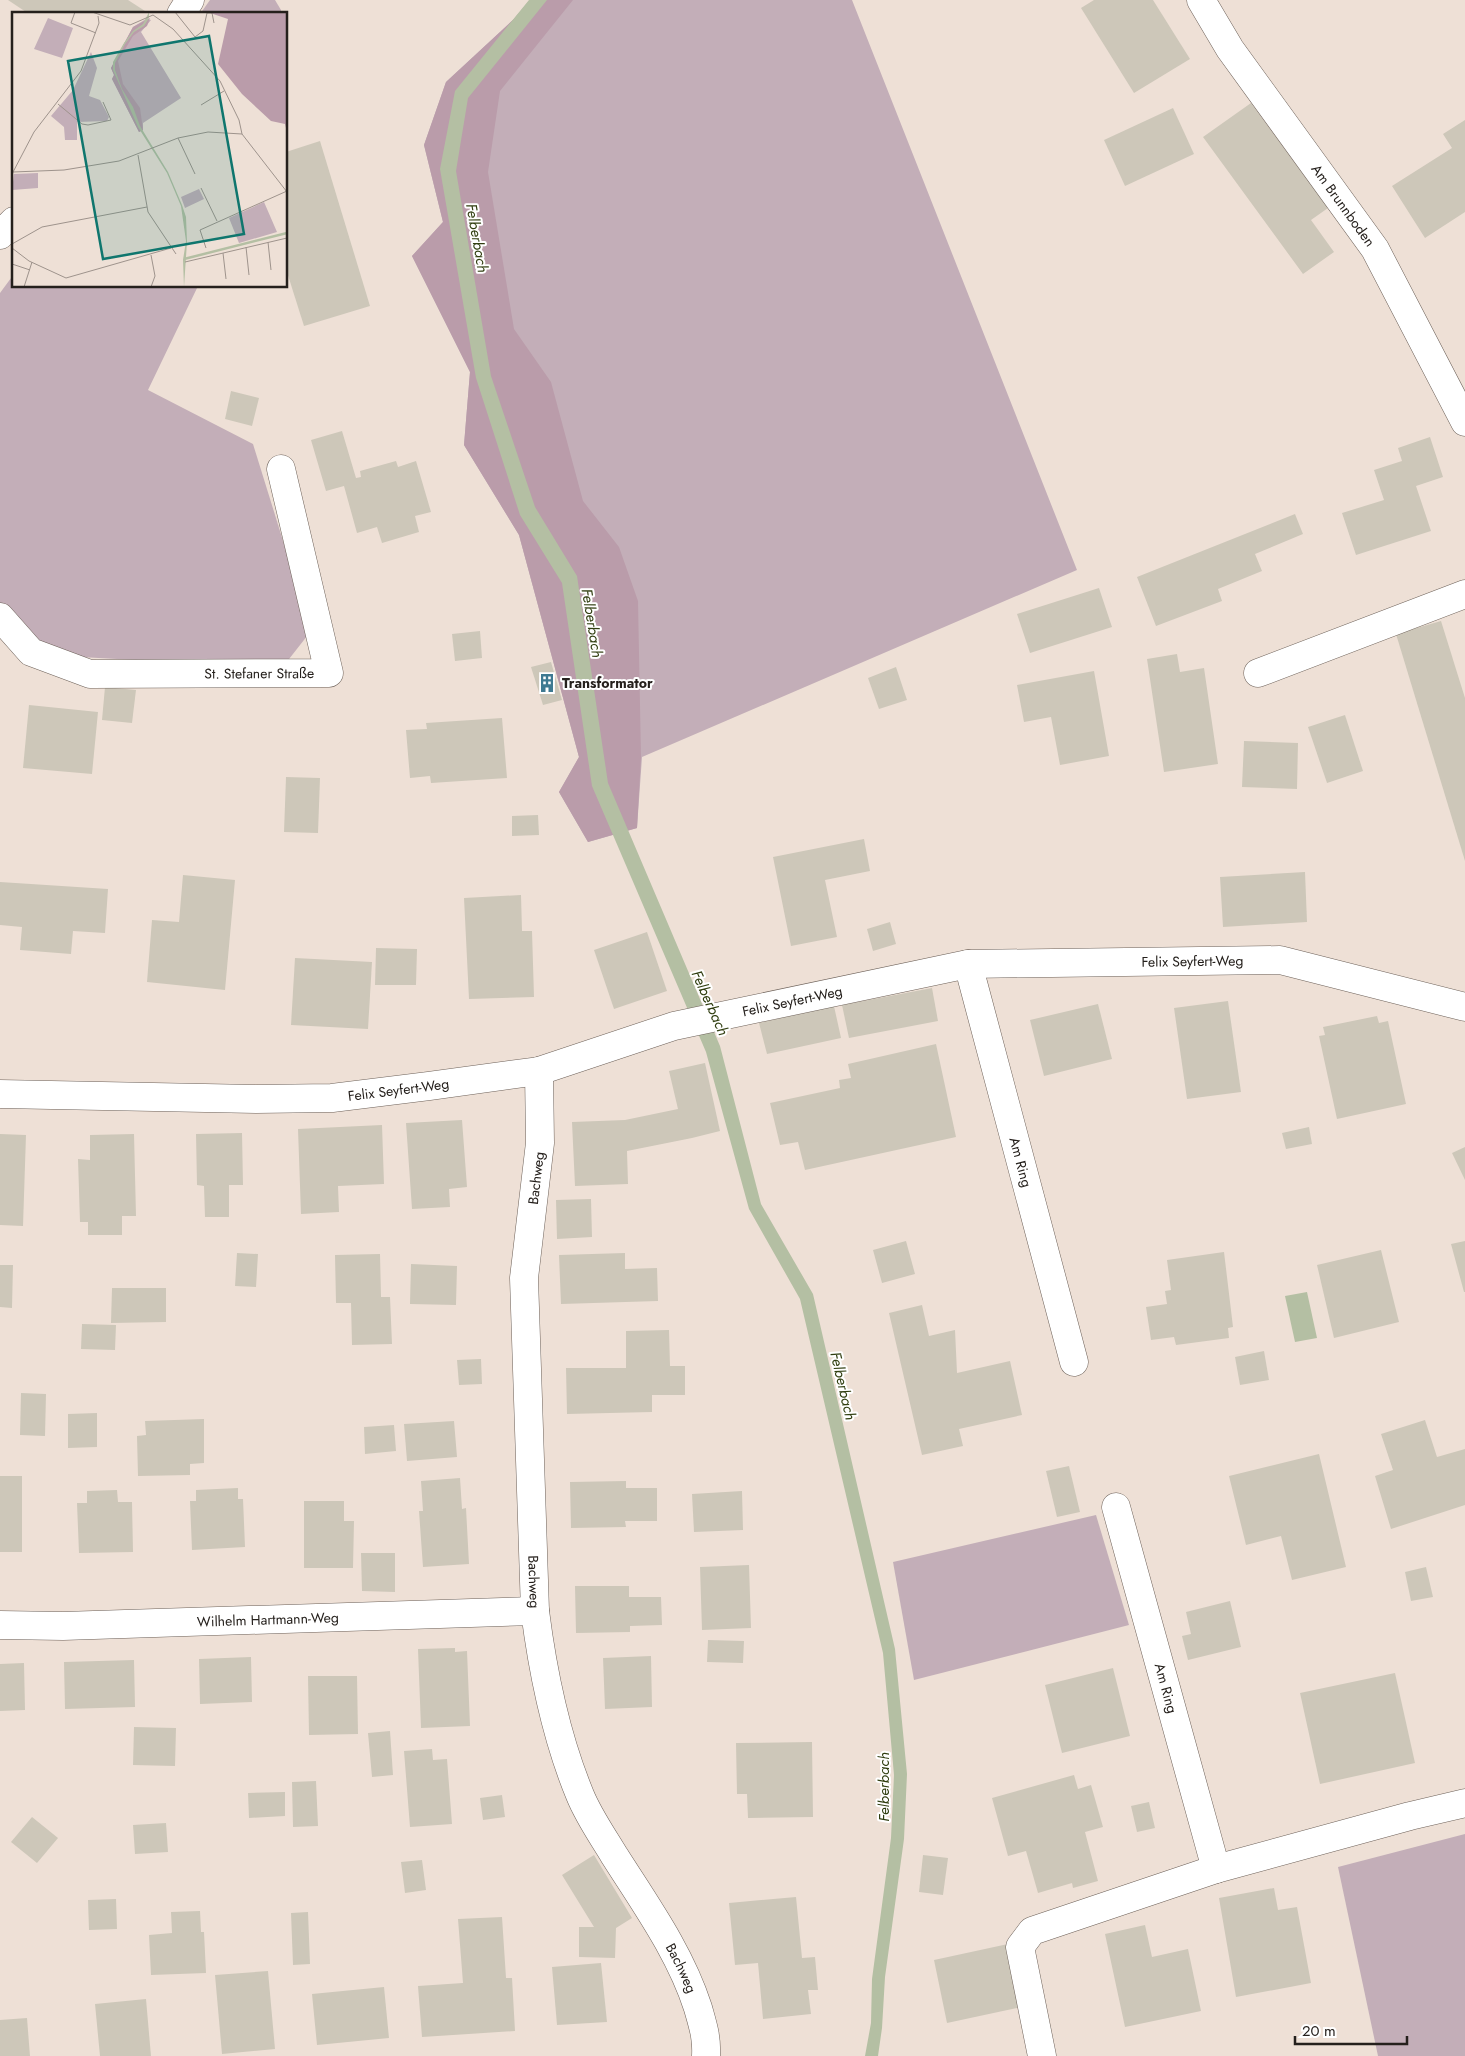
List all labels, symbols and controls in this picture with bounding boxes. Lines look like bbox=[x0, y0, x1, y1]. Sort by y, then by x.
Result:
inset map bbox=[12, 12, 288, 288]
street label: Am Brunnboden bbox=[1307, 160, 1380, 251]
water label: Felberbach bbox=[460, 202, 494, 274]
water label: Felberbach bbox=[576, 587, 608, 659]
street label: St. Stefaner Straße bbox=[204, 663, 314, 684]
building icon: Transformator bbox=[536, 672, 558, 694]
place label: Transformator bbox=[562, 673, 653, 693]
street label: Felix Seyfert-Weg bbox=[1141, 950, 1244, 972]
water label: Felberbach bbox=[686, 967, 734, 1039]
street label: Felix Seyfert-Weg bbox=[740, 981, 844, 1021]
street label: Felix Seyfert-Weg bbox=[347, 1073, 450, 1106]
street label: Am Ring bbox=[1005, 1135, 1037, 1189]
street label: Bachweg bbox=[523, 1150, 549, 1206]
water label: Felberbach bbox=[824, 1350, 862, 1422]
street label: Bachweg bbox=[523, 1555, 545, 1609]
street label: Wilhelm Hartmann-Weg bbox=[197, 1607, 339, 1632]
street label: Am Ring bbox=[1150, 1661, 1183, 1716]
water label: Felberbach bbox=[873, 1752, 895, 1822]
street label: Bachweg bbox=[661, 1940, 702, 1996]
scale bar bbox=[1295, 2014, 1408, 2046]
text: 20 m bbox=[1302, 2020, 1336, 2042]

